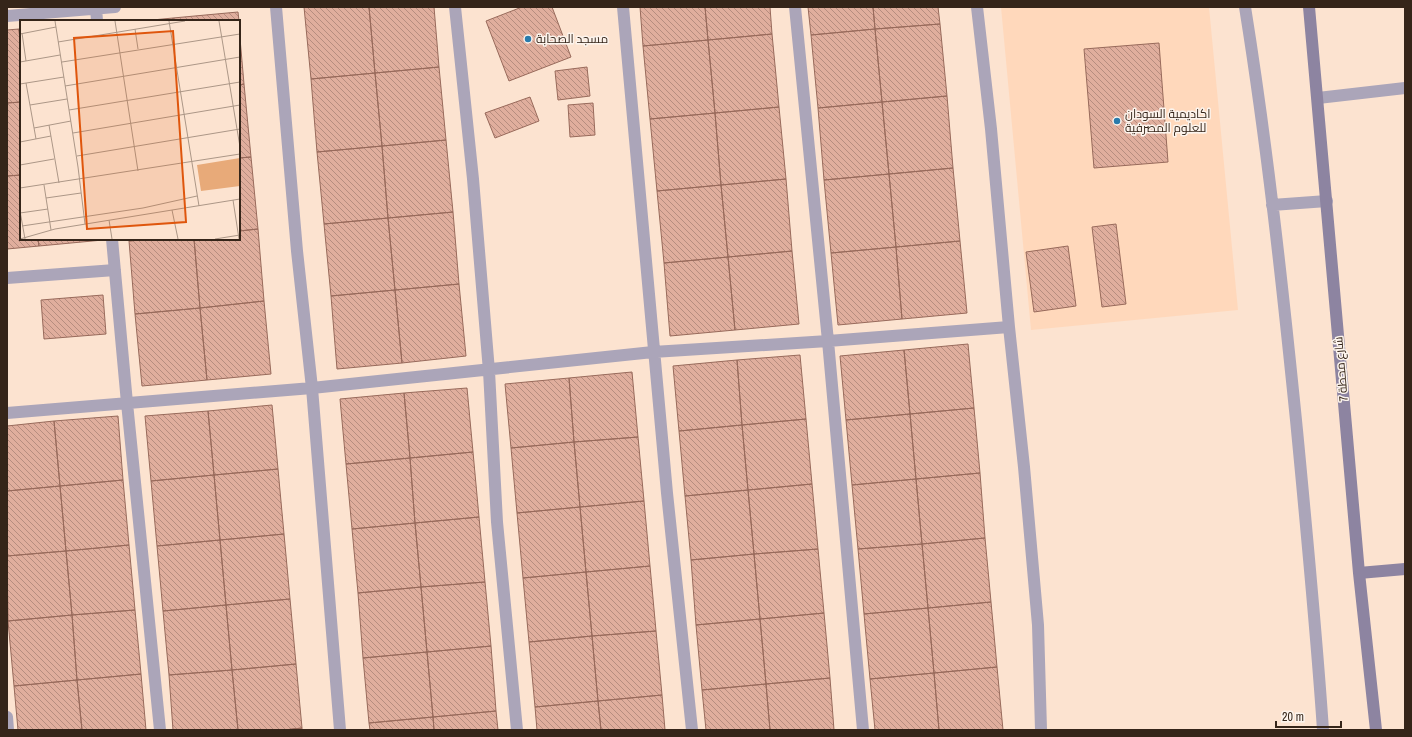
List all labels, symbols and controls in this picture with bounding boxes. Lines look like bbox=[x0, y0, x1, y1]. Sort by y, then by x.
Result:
inset map bbox=[20, 20, 240, 240]
place label: مسجد الصحابة bbox=[536, 31, 608, 47]
marker: مسجد الصحابة bbox=[523, 34, 533, 44]
place label: اكاديمية السودان للعلوم المصرفية bbox=[1125, 106, 1210, 136]
marker: اكاديمية السودان للعلوم المصرفية bbox=[1112, 116, 1122, 126]
street label: شارع محطة 7 bbox=[1330, 336, 1352, 402]
scale bar bbox=[1276, 703, 1341, 729]
text: 20 m bbox=[1282, 709, 1304, 725]

